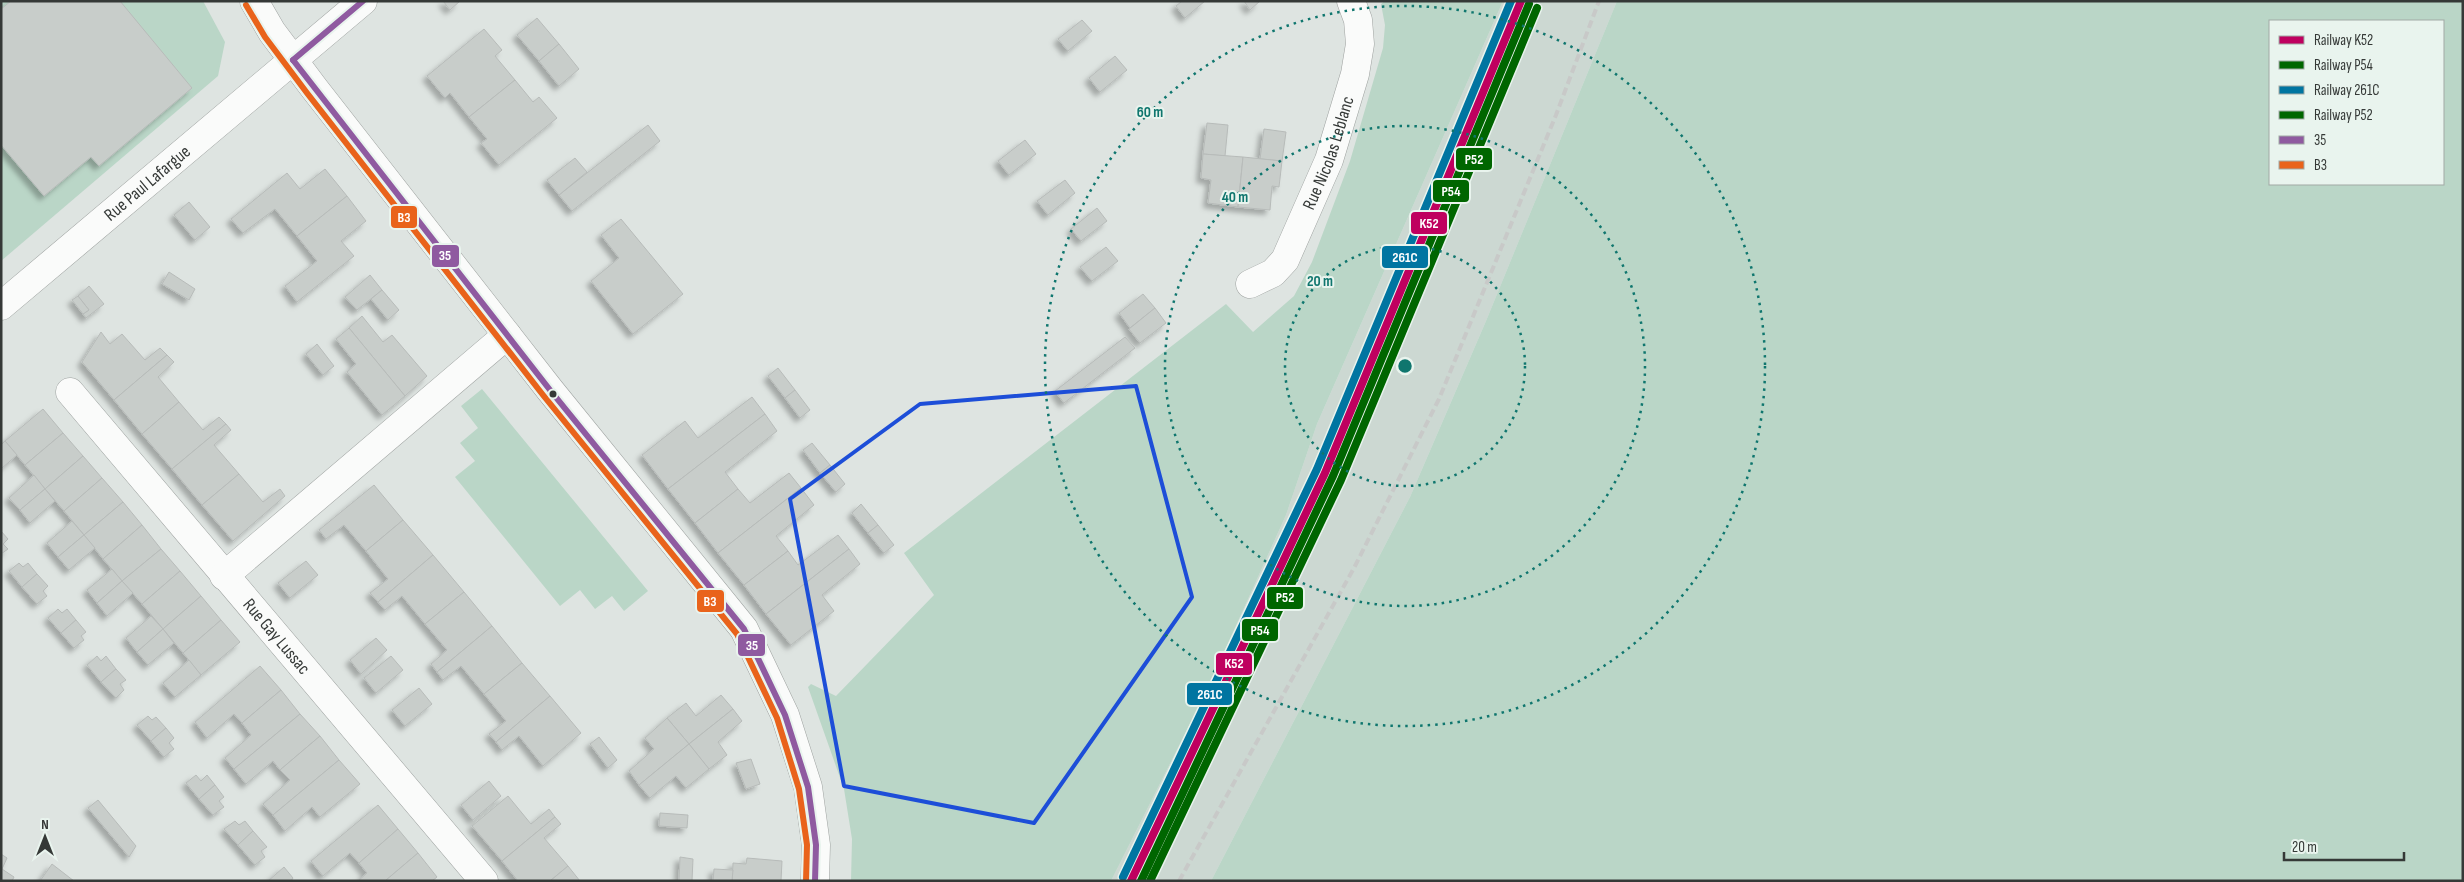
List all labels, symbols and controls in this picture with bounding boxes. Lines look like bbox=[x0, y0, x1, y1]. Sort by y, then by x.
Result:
legend bbox=[2269, 20, 2444, 185]
text: Railway K52 bbox=[2314, 31, 2373, 50]
text: Railway P54 bbox=[2314, 56, 2373, 75]
text: Railway 261C bbox=[2314, 81, 2379, 100]
street label: Rue Nicolas Leblanc bbox=[1298, 94, 1359, 213]
text: 60 m bbox=[1137, 103, 1163, 122]
text: Railway P52 bbox=[2314, 106, 2373, 125]
text: 35 bbox=[2314, 131, 2326, 150]
street label: Rue Paul Lafargue bbox=[100, 141, 195, 226]
line badge: P52 bbox=[1455, 147, 1493, 171]
text: P52 bbox=[1465, 151, 1483, 168]
text: B3 bbox=[2314, 156, 2327, 175]
line badge: P54 bbox=[1432, 179, 1470, 203]
text: P54 bbox=[1441, 183, 1461, 200]
text: 40 m bbox=[1222, 188, 1248, 207]
line badge: B3 bbox=[390, 205, 418, 229]
text: B3 bbox=[398, 209, 410, 226]
line badge: K52 bbox=[1410, 211, 1448, 235]
text: K52 bbox=[1419, 215, 1439, 232]
line badge: 35 bbox=[431, 244, 460, 268]
line badge: 261C bbox=[1381, 245, 1429, 269]
text: 35 bbox=[439, 247, 451, 264]
text: 261C bbox=[1392, 249, 1418, 266]
text: 20 m bbox=[1307, 272, 1333, 291]
centre of rings bbox=[1396, 357, 1414, 375]
unlabelled marker bbox=[548, 389, 558, 399]
line badge: P52 bbox=[1266, 586, 1304, 610]
line badge: B3 bbox=[696, 589, 725, 613]
text: P52 bbox=[1276, 589, 1294, 606]
text: B3 bbox=[704, 593, 716, 610]
street label: Rue Gay Lussac bbox=[238, 594, 314, 679]
line badge: P54 bbox=[1241, 618, 1279, 642]
text: P54 bbox=[1250, 622, 1270, 639]
line badge: 35 bbox=[737, 633, 766, 657]
text: 35 bbox=[746, 637, 758, 654]
line badge: K52 bbox=[1215, 652, 1253, 676]
text: K52 bbox=[1224, 655, 1244, 672]
line badge: 261C bbox=[1186, 682, 1233, 706]
text: 261C bbox=[1197, 686, 1223, 703]
north arrow bbox=[20, 812, 70, 862]
text: N bbox=[41, 816, 49, 833]
scale bar bbox=[2284, 830, 2404, 862]
text: 20 m bbox=[2292, 838, 2317, 857]

